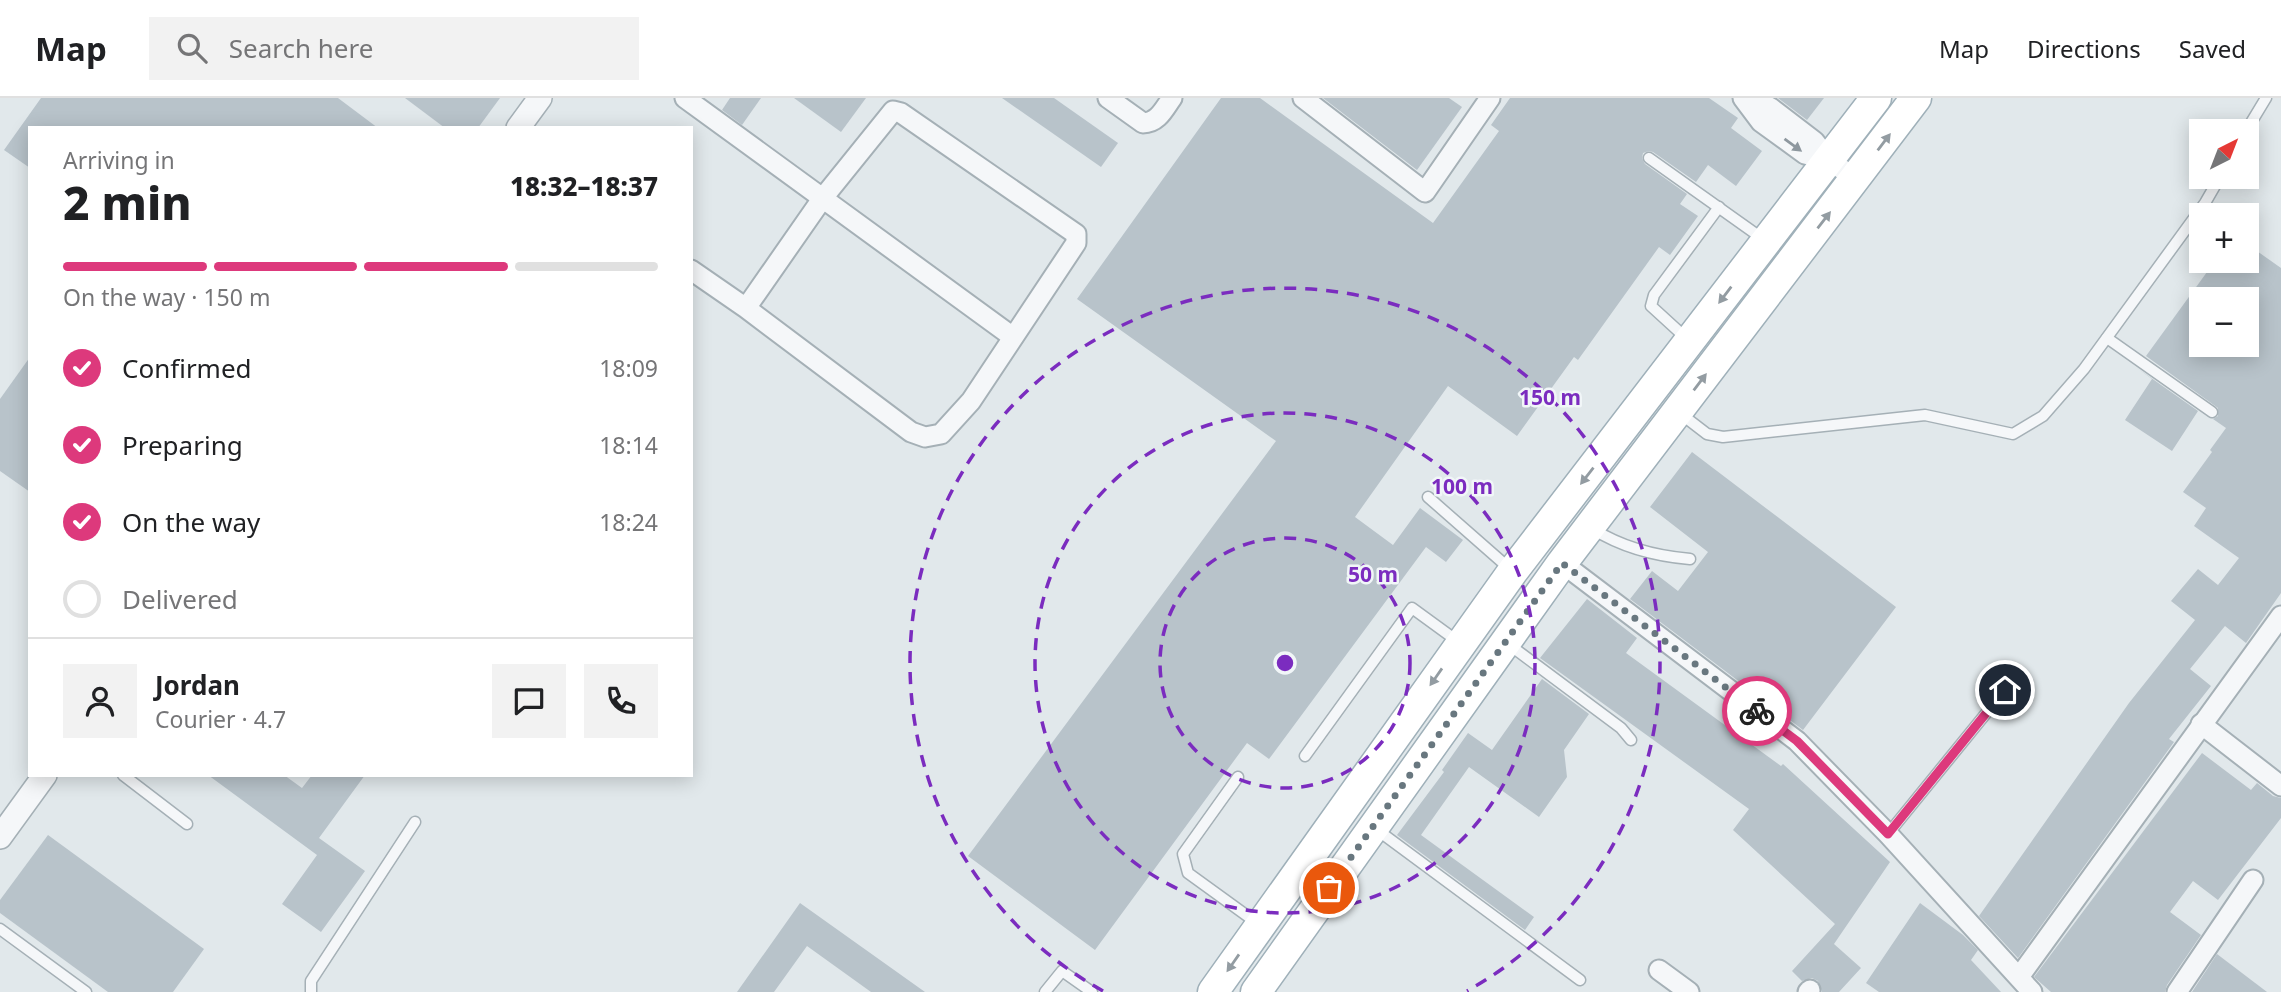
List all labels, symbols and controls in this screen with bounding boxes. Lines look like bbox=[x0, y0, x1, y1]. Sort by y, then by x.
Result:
search box bbox=[149, 17, 639, 80]
text: Map bbox=[35, 26, 107, 71]
icon: search bbox=[173, 29, 211, 67]
text: Search here bbox=[229, 30, 373, 66]
text: Map bbox=[1939, 32, 1989, 65]
text: Directions bbox=[2027, 32, 2141, 65]
text: Saved bbox=[2179, 32, 2246, 65]
north arrow bbox=[2189, 119, 2259, 189]
map controls bbox=[2189, 119, 2259, 357]
one-way arrow bbox=[1876, 133, 1891, 151]
one-way arrow bbox=[1784, 138, 1802, 152]
text: Arriving in bbox=[63, 144, 175, 176]
text: 18:32–18:37 bbox=[510, 168, 658, 204]
text: 2 min bbox=[63, 171, 192, 233]
button: + bbox=[2189, 203, 2259, 273]
one-way arrow bbox=[1817, 211, 1832, 229]
text: On the way · 150 m bbox=[63, 281, 270, 313]
one-way arrow bbox=[1719, 286, 1733, 304]
button: − bbox=[2189, 287, 2259, 357]
icon: check bbox=[63, 349, 101, 387]
text: Confirmed bbox=[122, 350, 252, 386]
text: 18:09 bbox=[599, 352, 658, 384]
one-way arrow bbox=[1692, 373, 1706, 391]
text: 150 m bbox=[1519, 383, 1581, 411]
icon: check bbox=[63, 426, 101, 464]
text: Preparing bbox=[122, 427, 243, 463]
text: 18:14 bbox=[599, 429, 658, 461]
one-way arrow bbox=[1579, 466, 1594, 484]
text: 100 m bbox=[1431, 472, 1493, 500]
icon: check bbox=[63, 503, 101, 541]
text: On the way bbox=[122, 504, 260, 540]
text: 18:24 bbox=[599, 506, 658, 538]
text: 50 m bbox=[1348, 560, 1398, 588]
text: Delivered bbox=[122, 581, 238, 617]
centre of rings bbox=[1273, 651, 1297, 675]
pin bbox=[1975, 660, 2035, 720]
button: person bbox=[63, 664, 137, 738]
button: chat bbox=[492, 664, 566, 738]
button: phone bbox=[584, 664, 658, 738]
text: Jordan bbox=[155, 667, 240, 703]
one-way arrow bbox=[1429, 668, 1443, 686]
icon: home bbox=[1986, 671, 2024, 709]
courier bbox=[1722, 676, 1792, 746]
icon: bike bbox=[1738, 692, 1776, 730]
text: Courier · 4.7 bbox=[155, 703, 286, 735]
pin bbox=[1299, 858, 1359, 918]
icon: bag bbox=[1310, 869, 1348, 907]
one-way arrow bbox=[1227, 954, 1241, 972]

